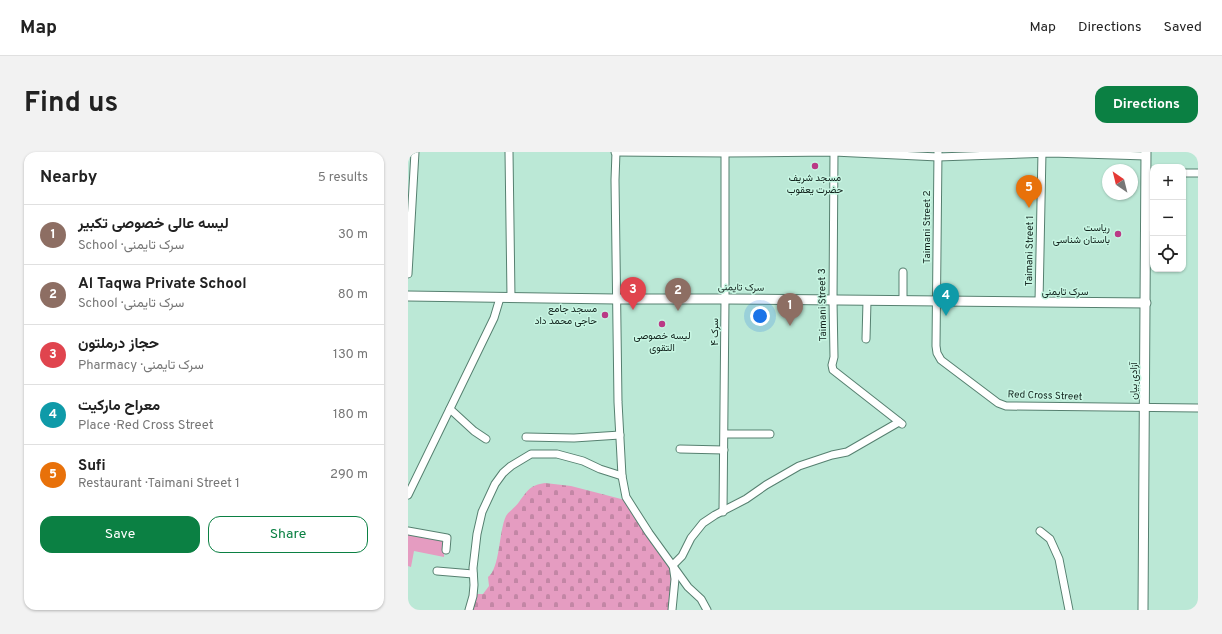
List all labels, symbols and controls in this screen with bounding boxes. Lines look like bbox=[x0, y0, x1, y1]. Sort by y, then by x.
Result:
text: Map bbox=[20, 16, 57, 40]
text: Map bbox=[1030, 19, 1056, 36]
text: Directions bbox=[1078, 19, 1142, 36]
text: Saved bbox=[1164, 19, 1202, 36]
text: Find us bbox=[24, 86, 118, 122]
button: Directions bbox=[1095, 86, 1198, 123]
marker: مسجد شریف حضرت یعقوب bbox=[810, 161, 820, 171]
north arrow bbox=[1102, 164, 1138, 200]
map controls bbox=[1150, 164, 1186, 272]
button: + bbox=[1150, 164, 1186, 200]
text: Nearby bbox=[40, 167, 97, 189]
text: 5 results bbox=[318, 170, 368, 186]
place label: مسجد شریف حضرت یعقوب bbox=[787, 172, 844, 197]
pin: 5 bbox=[1016, 175, 1042, 208]
street label: Taimani Street 2 bbox=[921, 190, 934, 264]
button: − bbox=[1150, 200, 1186, 236]
text: لیسه عالی خصوصی تکبیر bbox=[78, 215, 229, 234]
street label: Taimani Street 1 bbox=[1023, 215, 1037, 287]
place label: ریاست باستان شناسی bbox=[1053, 222, 1110, 247]
text: 1 bbox=[50, 227, 56, 243]
text: 30 m bbox=[338, 227, 368, 243]
marker: ریاست باستان شناسی bbox=[1113, 229, 1123, 239]
button: locate bbox=[1150, 236, 1186, 272]
text: School · سرک تایمنی bbox=[78, 238, 184, 254]
street label: Taimani Street 3 bbox=[816, 268, 830, 342]
text: Al Taqwa Private School bbox=[78, 275, 247, 294]
pin: 3 bbox=[620, 277, 646, 310]
pin: 2 bbox=[665, 278, 691, 311]
street label: سرک تایمنی bbox=[718, 281, 765, 295]
pin: 4 bbox=[933, 283, 959, 316]
street label: سرک تایمنی bbox=[1042, 286, 1088, 299]
text: 2 bbox=[49, 287, 57, 303]
text: 80 m bbox=[338, 287, 368, 303]
pin: 1 bbox=[777, 293, 803, 326]
text: School · سرک تایمنی bbox=[78, 296, 184, 312]
place label: مسجد جامع حاجی محمد داد bbox=[535, 303, 597, 328]
your location bbox=[750, 306, 770, 326]
marker: مسجد جامع حاجی محمد داد bbox=[600, 310, 610, 320]
street label: سرک ۴ bbox=[709, 318, 722, 346]
marker: لیسه خصوصی التقوی bbox=[657, 319, 667, 329]
place label: لیسه خصوصی التقوی bbox=[633, 330, 691, 355]
text: حجاز درملتون bbox=[78, 335, 159, 354]
text: 3 bbox=[49, 347, 57, 363]
text: 130 m bbox=[333, 347, 368, 363]
text: Pharmacy · سرک تایمنی bbox=[78, 358, 204, 374]
street label: آزادی بیان bbox=[1128, 362, 1141, 400]
street label: Red Cross Street bbox=[1007, 388, 1083, 404]
text: معراح مارکیت bbox=[78, 397, 160, 416]
text: 4 bbox=[49, 407, 57, 423]
text: 180 m bbox=[333, 407, 368, 423]
text: Place · Red Cross Street bbox=[78, 418, 214, 434]
text: Sufi bbox=[78, 457, 106, 476]
text: 5 bbox=[49, 467, 57, 483]
text: 290 m bbox=[330, 467, 368, 483]
text: Restaurant · Taimani Street 1 bbox=[78, 476, 240, 492]
button: Save bbox=[40, 516, 200, 553]
button: Share bbox=[208, 516, 368, 553]

